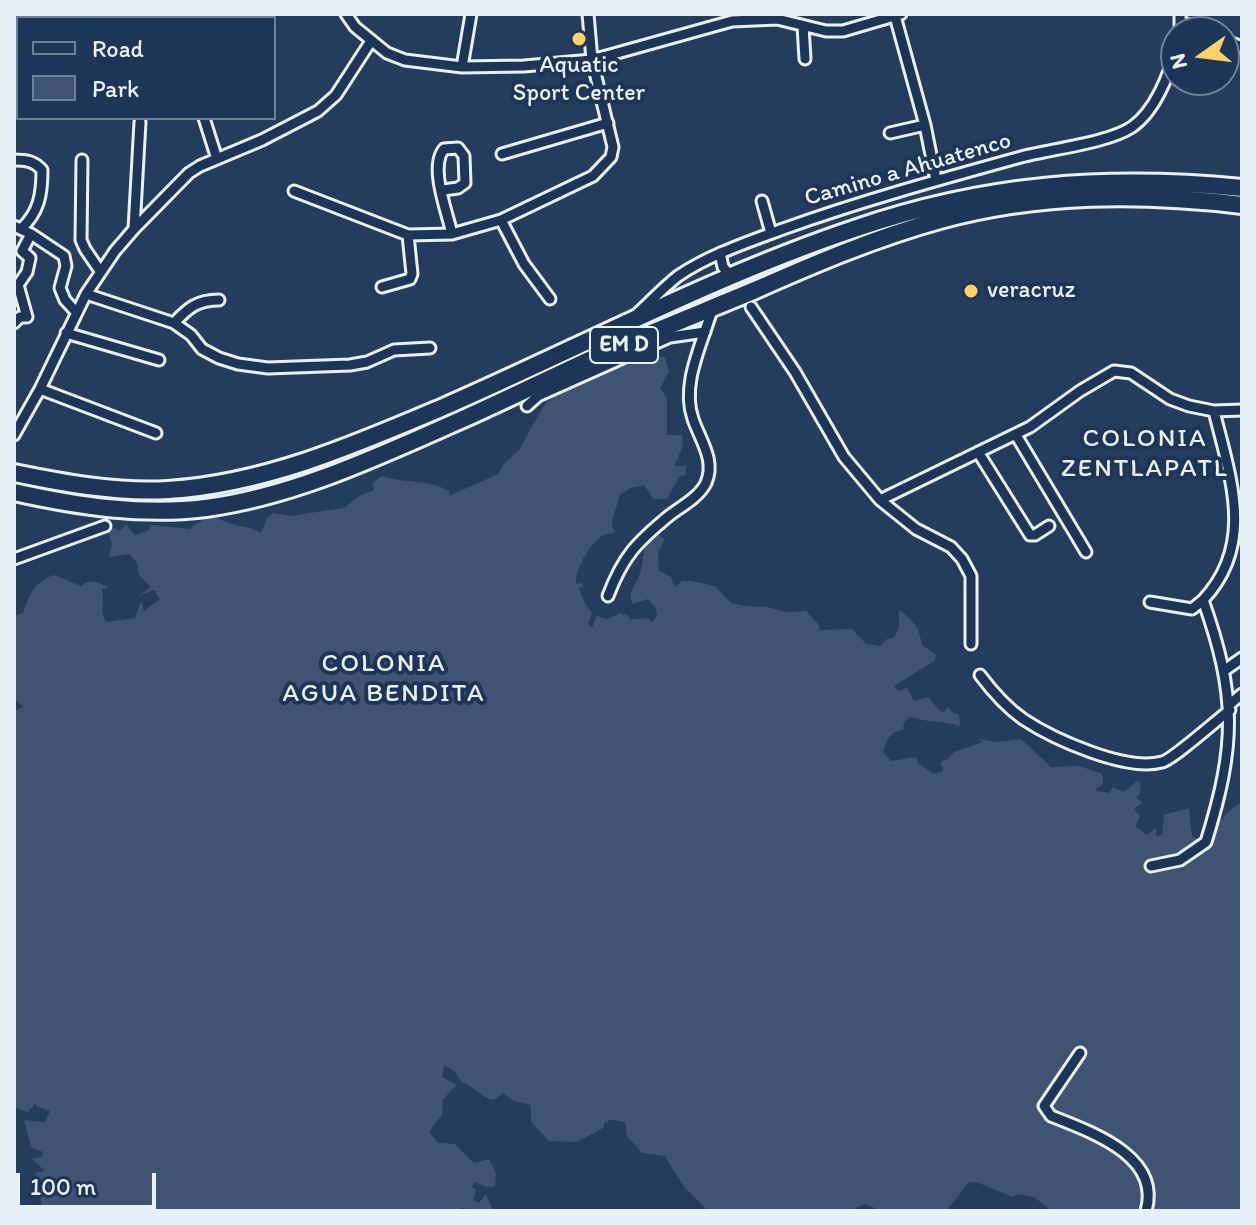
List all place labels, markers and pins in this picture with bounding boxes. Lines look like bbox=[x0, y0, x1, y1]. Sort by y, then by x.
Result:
marker: Aquatic Sport Center bbox=[570, 30, 588, 48]
place label: Aquatic Sport Center bbox=[513, 52, 645, 108]
place label: veracruz bbox=[987, 277, 1075, 305]
marker: veracruz bbox=[962, 282, 980, 300]

